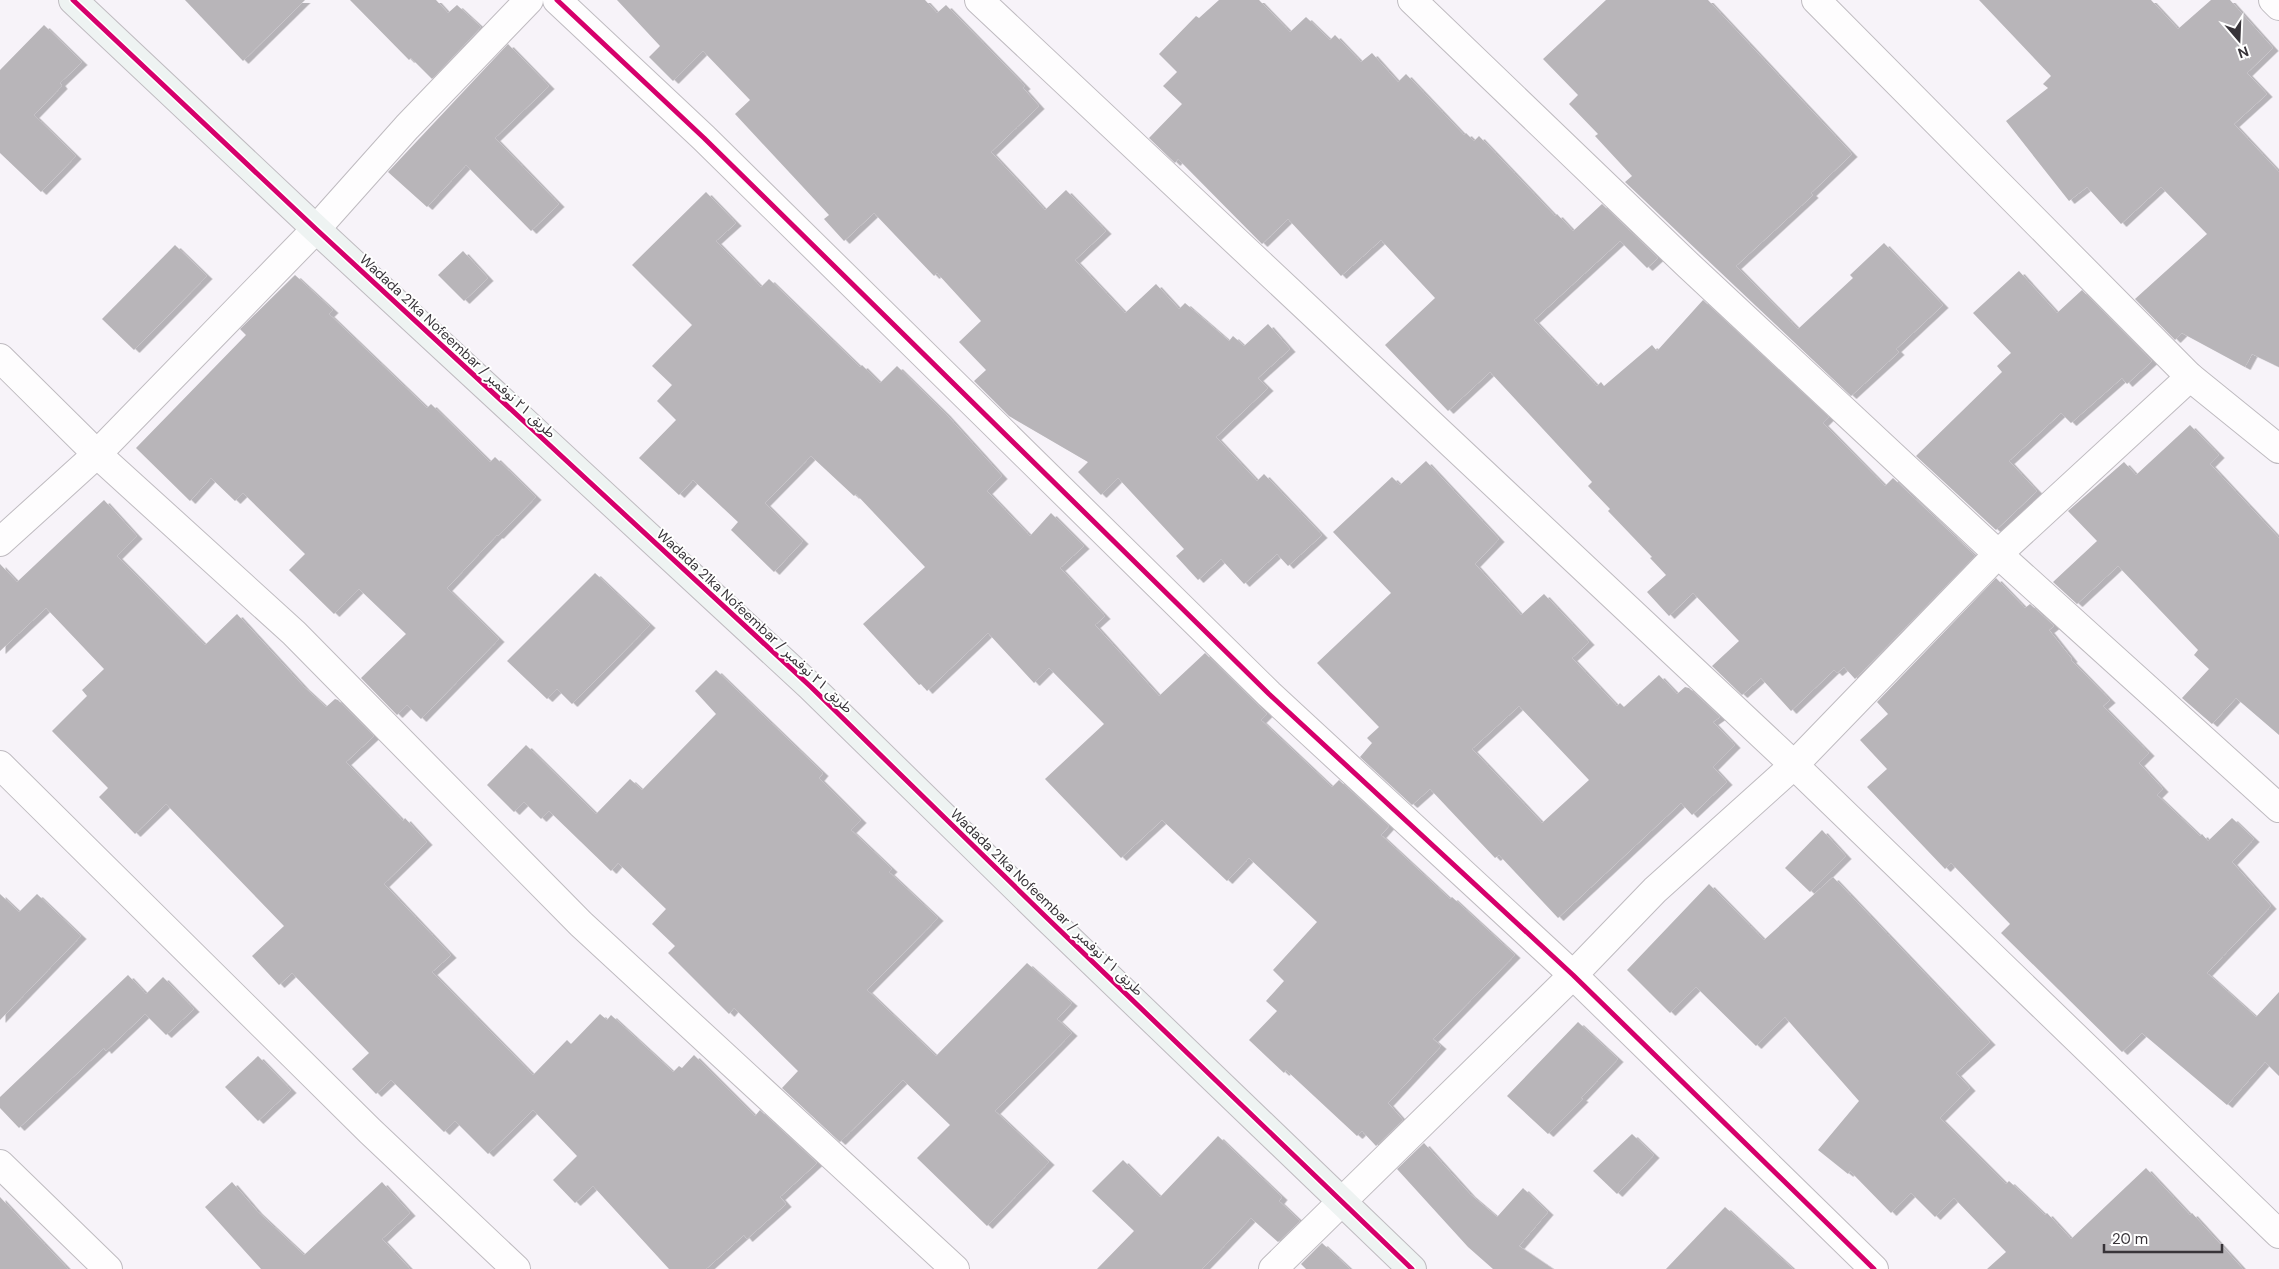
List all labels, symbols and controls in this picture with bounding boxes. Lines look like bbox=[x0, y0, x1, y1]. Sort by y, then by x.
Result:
north arrow bbox=[2214, 15, 2264, 65]
text: N bbox=[2235, 42, 2251, 62]
street label: Wadada 21ka Nofeembar / طريق ٢١ نوفمبر bbox=[355, 250, 560, 443]
street label: Wadada 21ka Nofeembar / طريق ٢١ نوفمبر bbox=[652, 525, 857, 718]
street label: Wadada 21ka Nofeembar / طريق ٢١ نوفمبر bbox=[946, 805, 1147, 1000]
scale bar bbox=[2104, 1222, 2222, 1254]
text: 20 m bbox=[2112, 1229, 2148, 1249]

